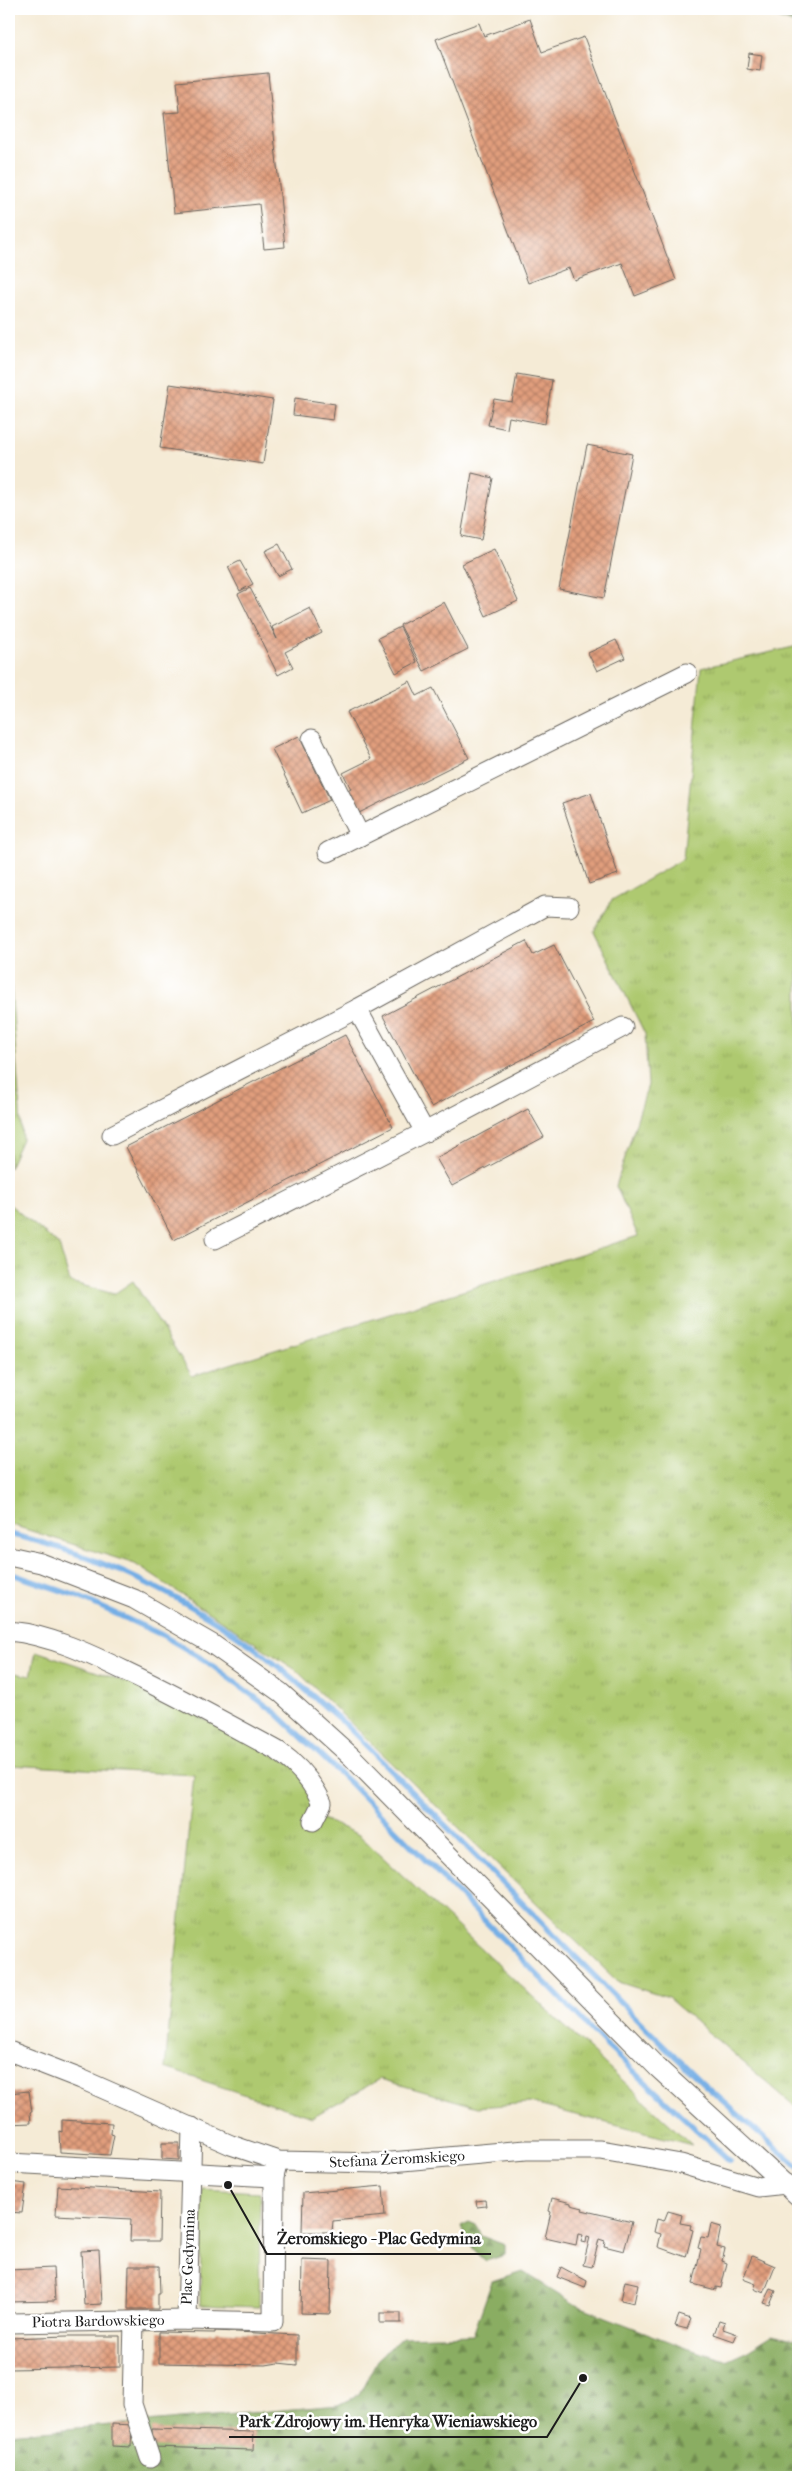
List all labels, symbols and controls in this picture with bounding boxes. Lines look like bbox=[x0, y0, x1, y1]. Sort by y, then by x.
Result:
street label: Stefana Żeromskiego bbox=[329, 2146, 466, 2172]
street label: Plac Gedymina bbox=[177, 2207, 199, 2306]
callout: Żeromskiego - Plac Gedymina bbox=[267, 2223, 491, 2254]
text: Żeromskiego - Plac Gedymina bbox=[277, 2228, 482, 2249]
street label: Piotra Bardowskiego bbox=[31, 2311, 165, 2331]
callout: Park Zdrojowy im. Henryka Wieniawskiego bbox=[229, 2406, 547, 2437]
text: Park Zdrojowy im. Henryka Wieniawskiego bbox=[239, 2412, 537, 2432]

